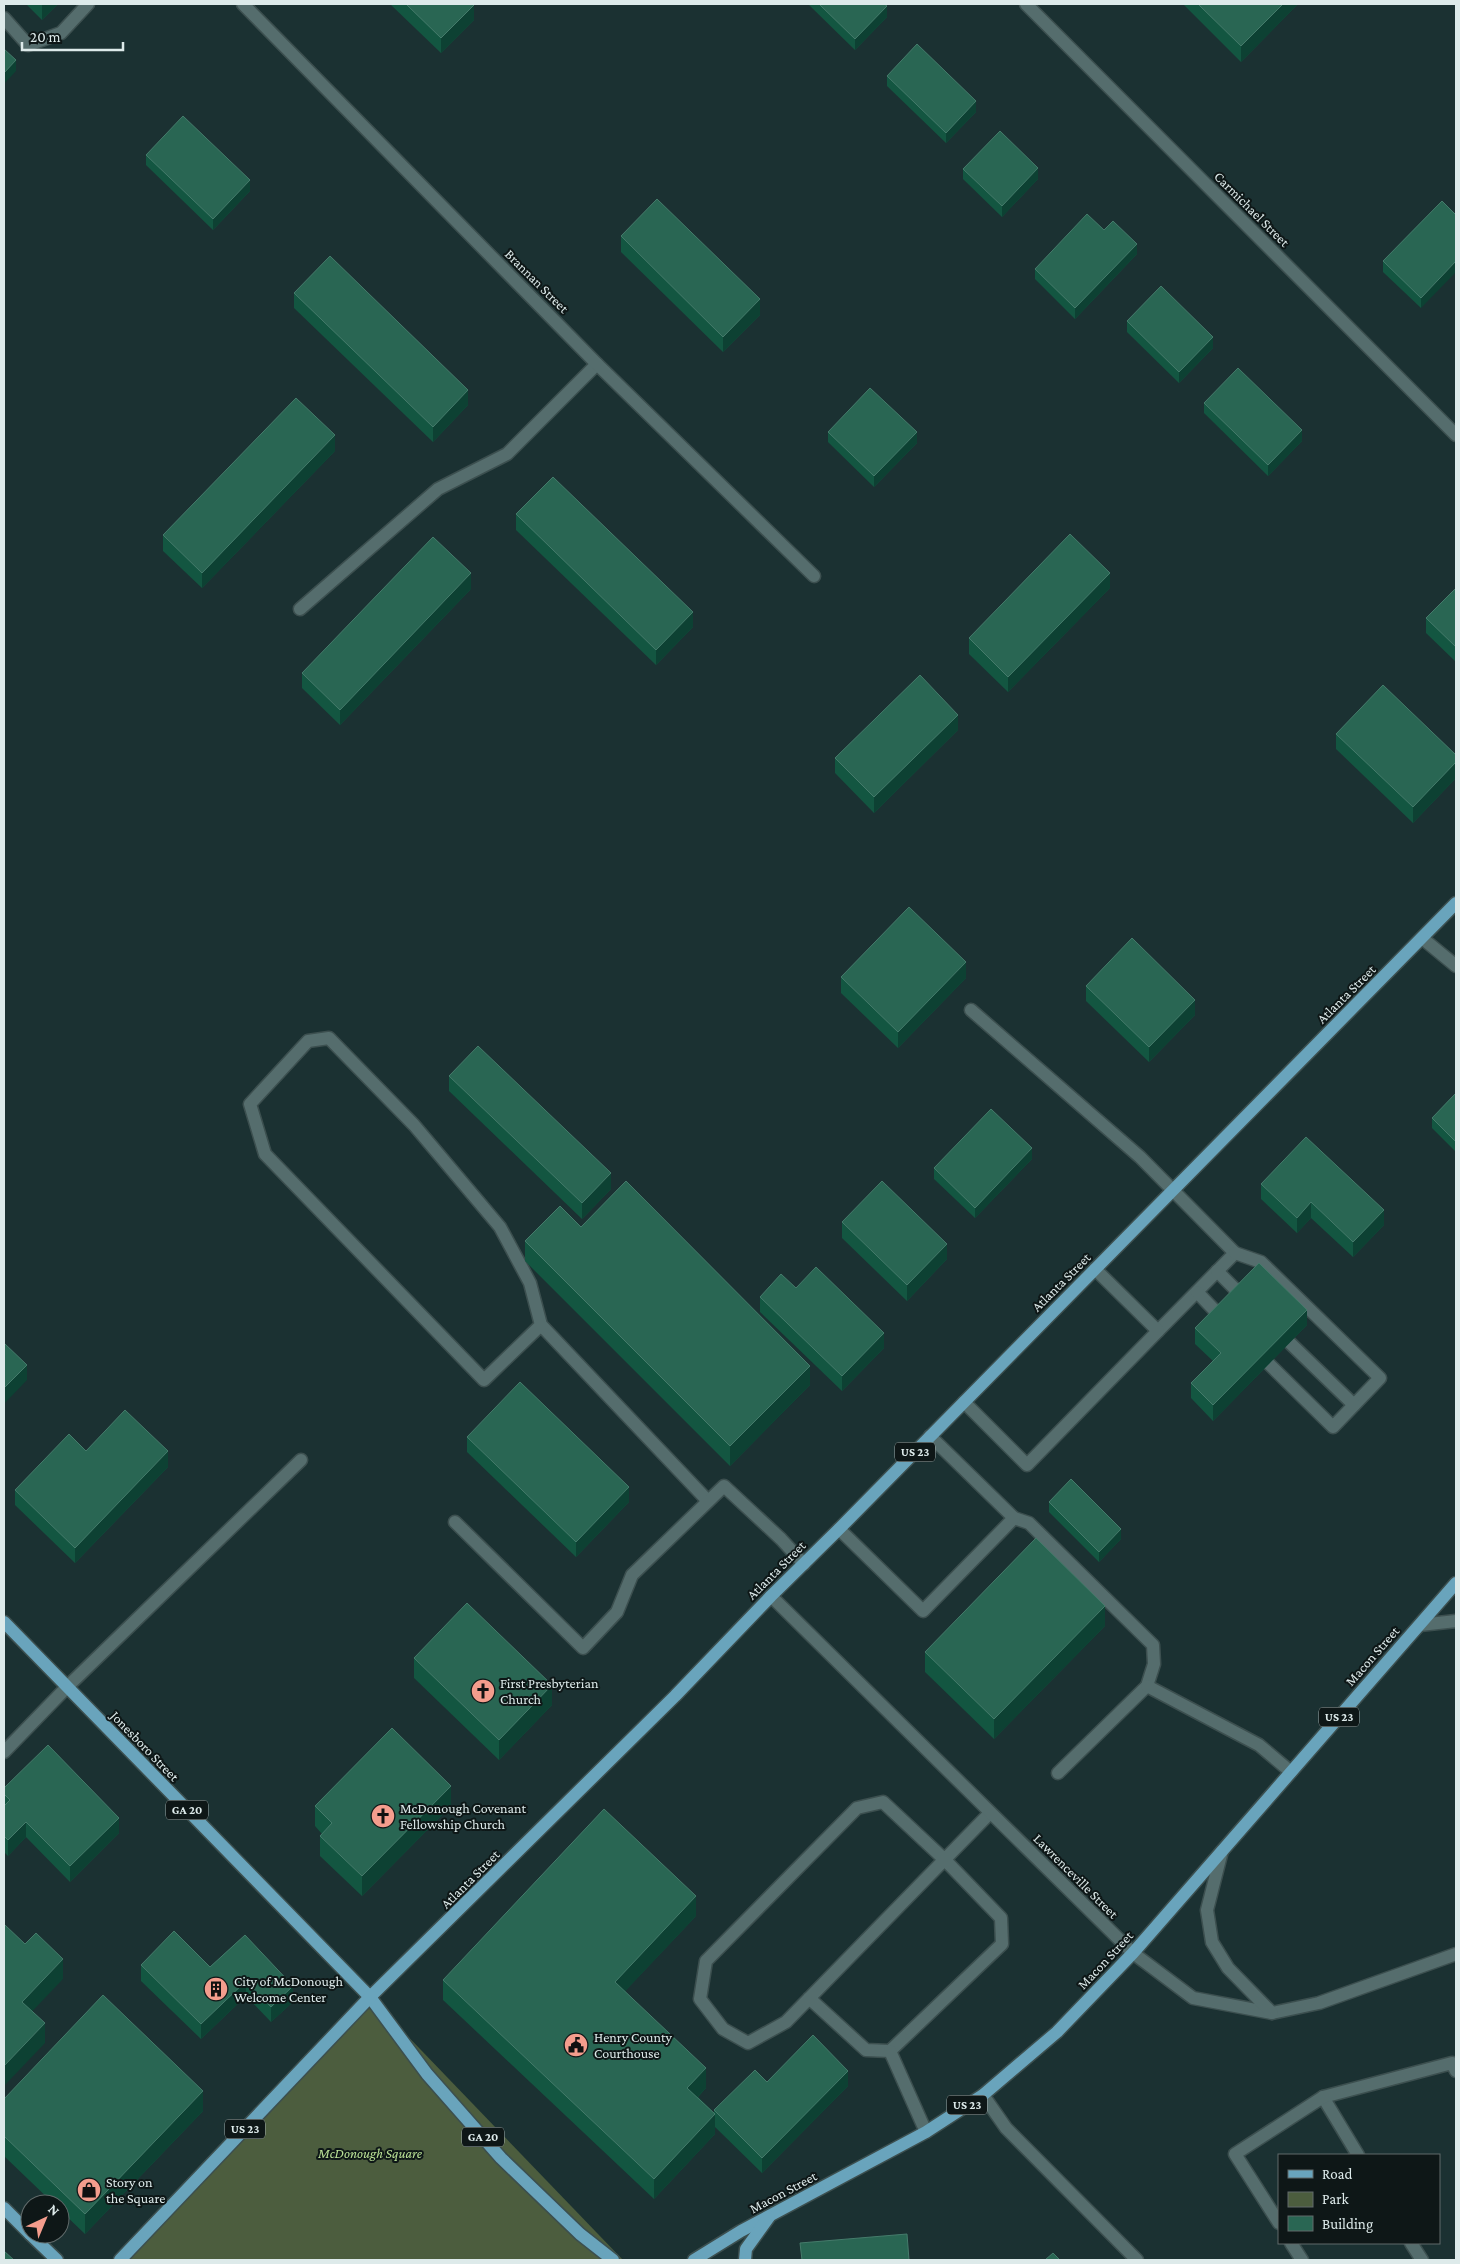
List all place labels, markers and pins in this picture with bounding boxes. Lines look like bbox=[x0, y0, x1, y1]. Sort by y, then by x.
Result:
place label: First Presbyterian Church bbox=[500, 1675, 599, 1707]
church icon: First Presbyterian Church bbox=[470, 1678, 496, 1704]
place label: McDonough Covenant Fellowship Church bbox=[400, 1800, 527, 1832]
church icon: McDonough Covenant Fellowship Church bbox=[370, 1803, 396, 1829]
place label: City of McDonough Welcome Center bbox=[234, 1973, 344, 2005]
building icon: City of McDonough Welcome Center bbox=[203, 1976, 229, 2002]
place label: Henry County Courthouse bbox=[594, 2029, 673, 2061]
public building icon: Henry County Courthouse bbox=[563, 2032, 589, 2058]
place label: Story on the Square bbox=[106, 2174, 165, 2206]
shop icon: Story on the Square bbox=[76, 2177, 102, 2203]

